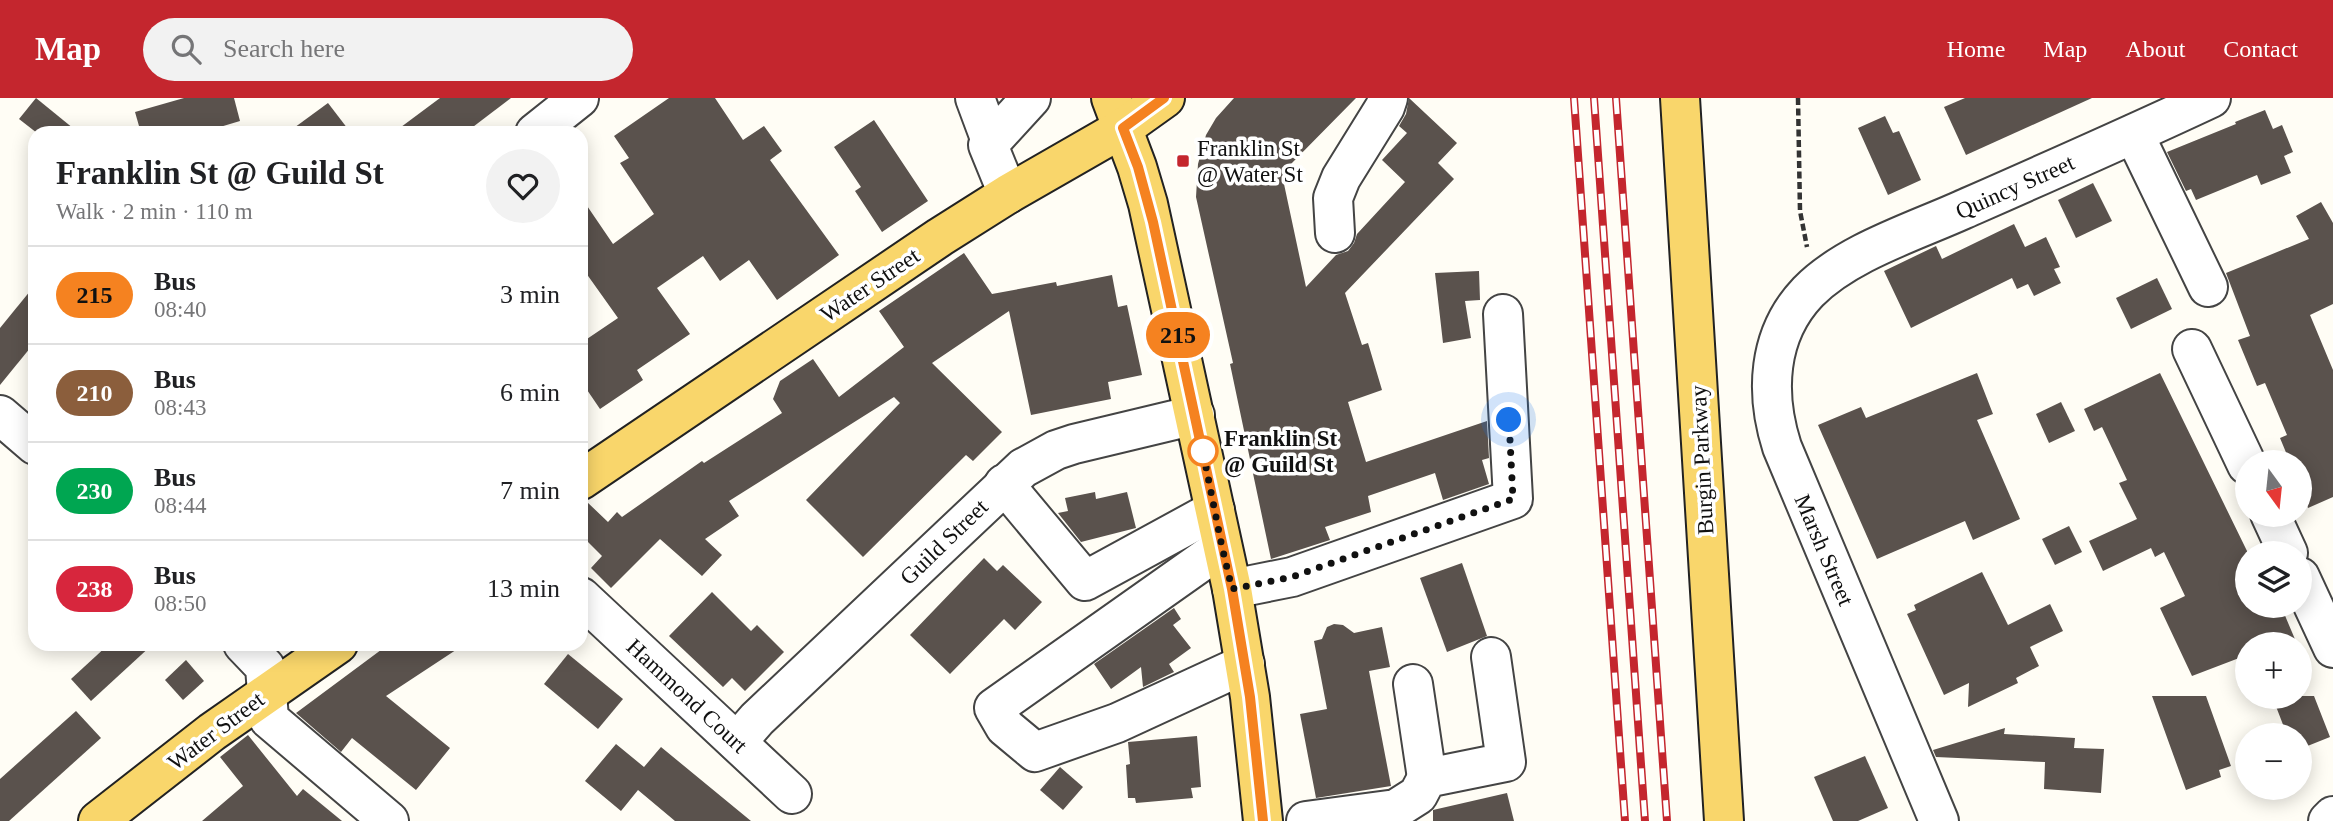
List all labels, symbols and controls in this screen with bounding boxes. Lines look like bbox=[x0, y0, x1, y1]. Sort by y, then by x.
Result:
search box bbox=[143, 18, 633, 81]
icon: search bbox=[167, 30, 205, 68]
text: Map bbox=[35, 31, 101, 67]
text: Search here bbox=[223, 34, 345, 63]
text: Home bbox=[1947, 36, 2005, 62]
text: Map bbox=[2043, 36, 2087, 62]
text: About bbox=[2125, 36, 2185, 62]
text: Contact bbox=[2223, 36, 2298, 62]
place label: Franklin St @ Water St bbox=[1197, 136, 1303, 187]
button: heart bbox=[486, 149, 560, 223]
street label: Quincy Street bbox=[1952, 149, 2079, 224]
marker: Franklin St @ Water St bbox=[1175, 153, 1191, 169]
text: Franklin St @ Guild St bbox=[56, 155, 384, 191]
text: Walk · 2 min · 110 m bbox=[56, 199, 253, 224]
street label: Water Street bbox=[816, 242, 925, 327]
text: Bus bbox=[154, 267, 196, 296]
text: 3 min bbox=[500, 280, 560, 309]
text: 215 bbox=[77, 282, 113, 308]
text: 08:40 bbox=[154, 297, 206, 322]
line badge: 215 bbox=[1138, 312, 1218, 358]
text: 215 bbox=[1160, 322, 1196, 348]
text: Bus bbox=[154, 365, 196, 394]
text: 6 min bbox=[500, 378, 560, 407]
text: 210 bbox=[77, 380, 113, 406]
street label: Burgin Parkway bbox=[1686, 384, 1718, 535]
text: 08:43 bbox=[154, 395, 206, 420]
your location bbox=[1491, 402, 1526, 437]
place label: Franklin St @ Guild St bbox=[1224, 426, 1337, 478]
marker: Franklin St @ Guild St bbox=[1188, 436, 1218, 466]
north arrow bbox=[2235, 450, 2312, 527]
map controls bbox=[2235, 450, 2312, 800]
text: Bus bbox=[154, 463, 196, 492]
text: 7 min bbox=[500, 476, 560, 505]
text: 230 bbox=[77, 478, 113, 504]
street label: Marsh Street bbox=[1789, 491, 1859, 610]
text: 08:44 bbox=[154, 493, 206, 518]
street label: Guild Street bbox=[895, 494, 993, 590]
button: layers bbox=[2235, 541, 2312, 618]
text: Bus bbox=[154, 561, 196, 590]
text: 13 min bbox=[487, 574, 560, 603]
text: 238 bbox=[77, 576, 113, 602]
text: 08:50 bbox=[154, 591, 206, 616]
button: + bbox=[2235, 632, 2312, 709]
street label: Hammond Court bbox=[622, 634, 753, 758]
street label: Water Street bbox=[163, 686, 269, 775]
button: − bbox=[2235, 723, 2312, 800]

